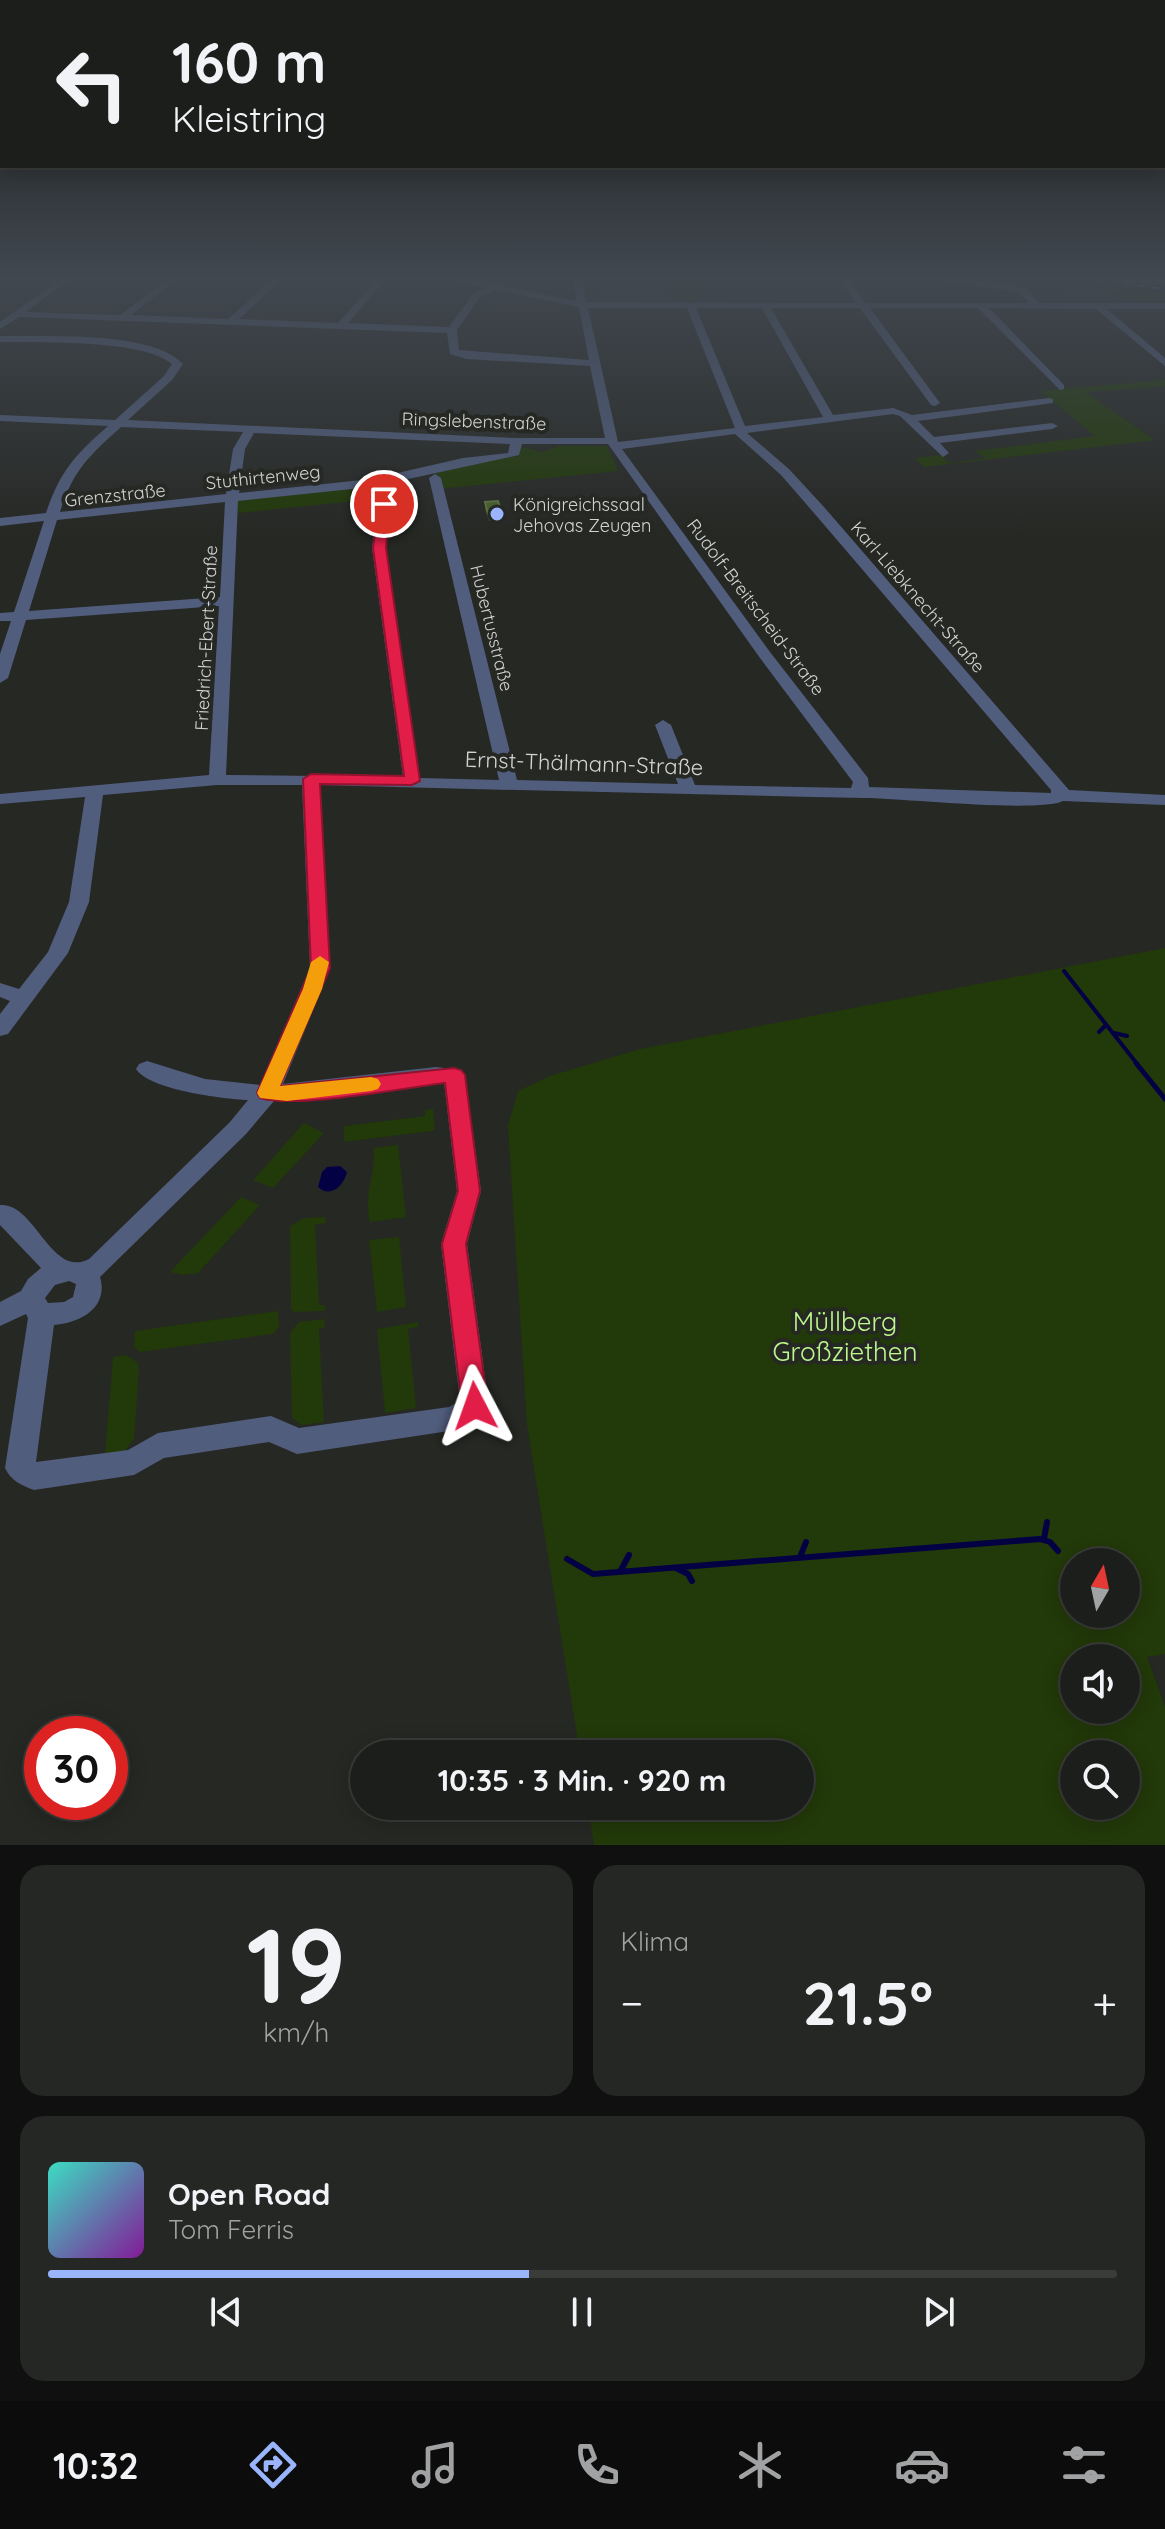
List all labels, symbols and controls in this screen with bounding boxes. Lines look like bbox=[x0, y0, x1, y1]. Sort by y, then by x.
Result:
text: 160 m bbox=[172, 27, 326, 97]
icon: left bbox=[40, 32, 144, 136]
text: Kleistring bbox=[172, 96, 326, 141]
street label: Ringslebenstraße bbox=[401, 407, 547, 435]
street label: Stuthirtenweg bbox=[205, 460, 321, 494]
pin bbox=[350, 470, 418, 538]
street label: Grenzstraße bbox=[63, 478, 167, 512]
icon: arrive bbox=[362, 482, 406, 526]
place label: Königreichssaal Jehovas Zeugen bbox=[513, 493, 651, 537]
marker: Königreichssaal Jehovas Zeugen bbox=[488, 505, 506, 523]
street label: Rudolf-Breitscheid-Straße bbox=[682, 514, 830, 700]
street label: Karl-Liebknecht-Straße bbox=[846, 516, 990, 678]
street label: Friedrich-Ebert-Straße bbox=[190, 545, 222, 731]
street label: Hubertusstraße bbox=[465, 563, 519, 693]
street label: Ernst-Thälmann-Straße bbox=[464, 745, 704, 781]
park label: Müllberg Großziethen bbox=[773, 1305, 917, 1368]
position arrow bbox=[433, 1364, 517, 1448]
north arrow bbox=[1060, 1548, 1140, 1628]
map controls bbox=[1060, 1548, 1140, 1820]
button: sound bbox=[1060, 1644, 1140, 1724]
speed limit sign: 30 bbox=[24, 1716, 128, 1820]
button: search bbox=[1060, 1740, 1140, 1820]
text: 10:35 · 3 Min. · 920 m bbox=[438, 1761, 726, 1799]
text: 19 bbox=[246, 1899, 346, 2029]
text: Klima bbox=[621, 1925, 689, 1958]
text: 21.5° bbox=[803, 1965, 933, 2040]
text: − bbox=[621, 1975, 643, 2030]
text: + bbox=[1092, 1975, 1117, 2030]
text: km/h bbox=[263, 2016, 329, 2049]
text: Open Road bbox=[168, 2175, 330, 2213]
text: Tom Ferris bbox=[168, 2213, 294, 2246]
icon: previous bbox=[204, 2290, 248, 2334]
icon: pause bbox=[560, 2290, 604, 2334]
icon: next bbox=[917, 2290, 961, 2334]
icon: directions bbox=[245, 2437, 301, 2493]
icon: music bbox=[407, 2437, 463, 2493]
icon: phone bbox=[569, 2437, 625, 2493]
icon: climate bbox=[732, 2437, 788, 2493]
icon: car bbox=[894, 2437, 950, 2493]
icon: filters bbox=[1056, 2437, 1112, 2493]
text: 10:32 bbox=[53, 2443, 139, 2488]

